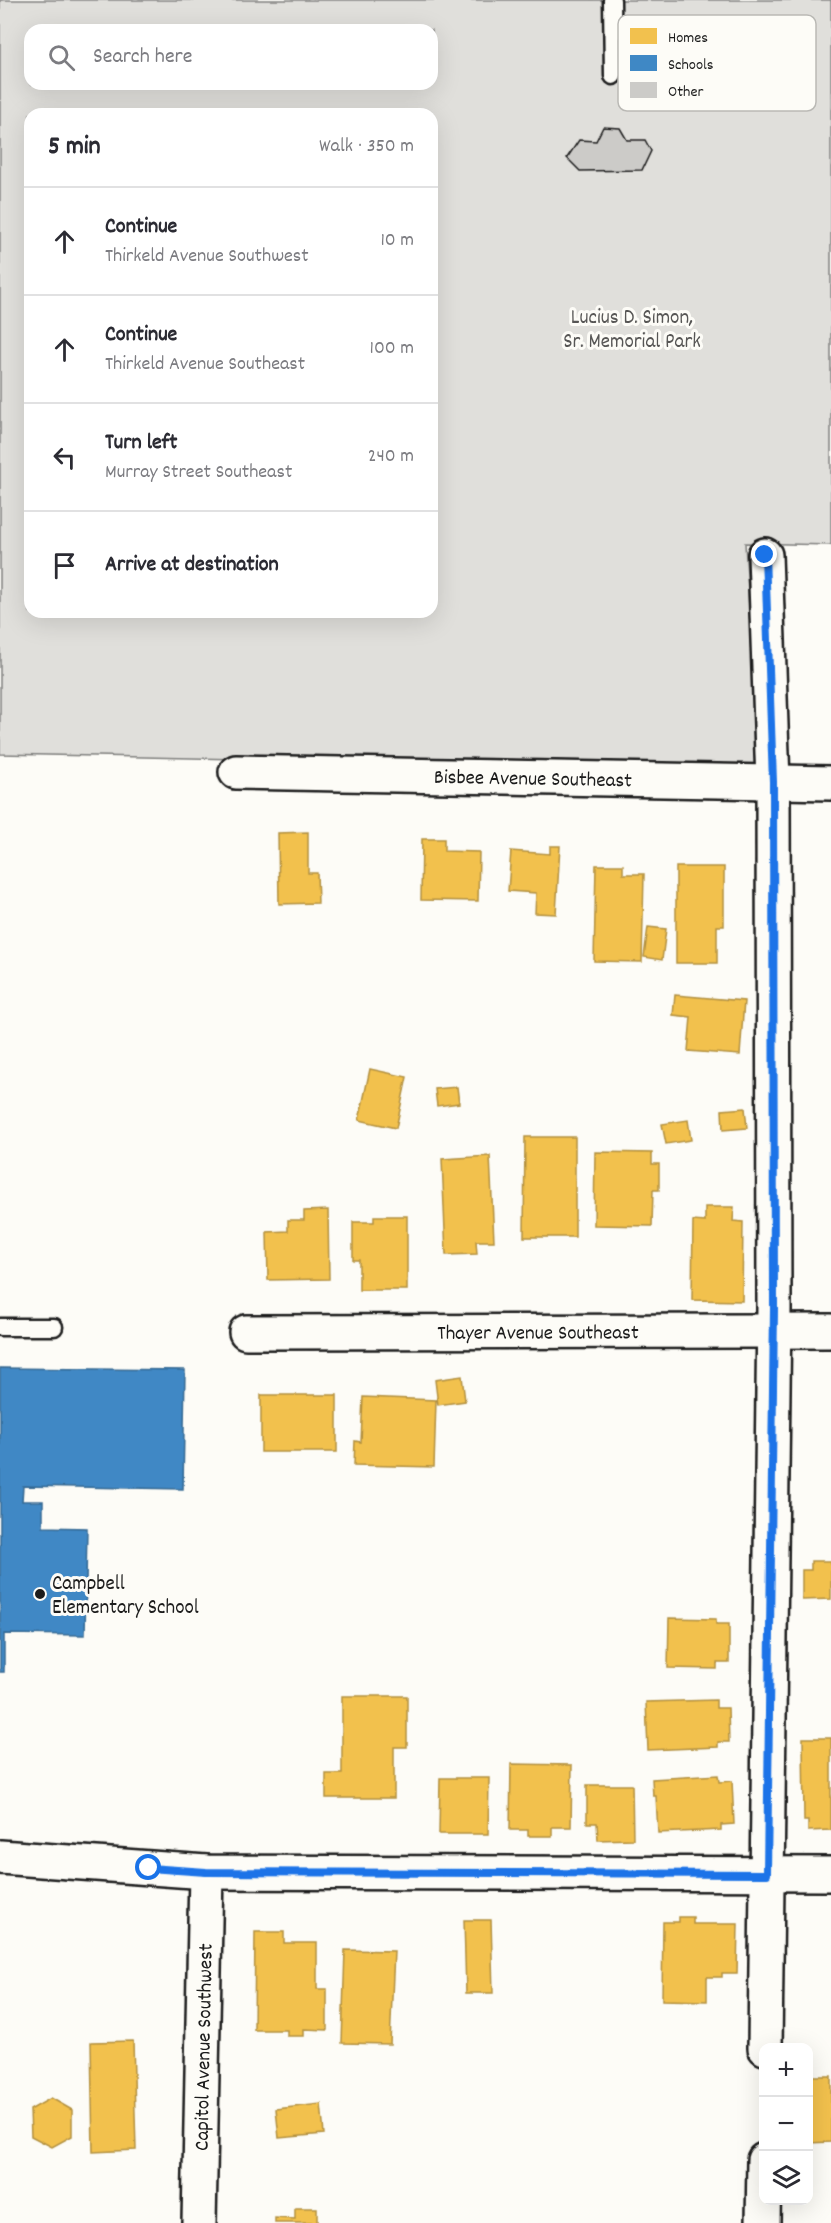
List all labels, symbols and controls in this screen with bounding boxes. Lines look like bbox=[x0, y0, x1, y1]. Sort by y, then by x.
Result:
legend bbox=[618, 15, 816, 111]
search box bbox=[24, 24, 438, 90]
text: Homes bbox=[668, 27, 708, 50]
icon: search bbox=[45, 41, 78, 74]
text: Search here bbox=[93, 42, 192, 73]
text: Schools bbox=[668, 54, 714, 77]
text: Other bbox=[668, 81, 703, 104]
text: 5 min bbox=[48, 129, 101, 166]
text: Walk · 350 m bbox=[319, 133, 414, 161]
text: Continue bbox=[105, 212, 177, 243]
icon: ahead bbox=[48, 225, 81, 258]
text: 10 m bbox=[380, 227, 414, 255]
text: Thirkeld Avenue Southwest bbox=[105, 243, 309, 271]
park label: Lucius D. Simon, Sr. Memorial Park bbox=[563, 304, 701, 358]
text: Continue bbox=[105, 320, 177, 351]
icon: ahead bbox=[48, 333, 81, 366]
text: 100 m bbox=[370, 335, 414, 363]
text: Thirkeld Avenue Southeast bbox=[105, 351, 305, 379]
text: Turn left bbox=[105, 428, 177, 459]
icon: left bbox=[48, 441, 81, 474]
text: 240 m bbox=[368, 443, 414, 471]
text: Murray Street Southeast bbox=[105, 459, 292, 487]
route end bbox=[751, 541, 777, 567]
icon: arrive bbox=[48, 549, 81, 582]
text: Arrive at destination bbox=[105, 550, 279, 581]
street label: Bisbee Avenue Southeast bbox=[434, 764, 632, 797]
street label: Thayer Avenue Southeast bbox=[437, 1319, 639, 1350]
place label: Campbell Elementary School bbox=[52, 1570, 199, 1624]
marker: Campbell Elementary School bbox=[33, 1587, 47, 1601]
route start bbox=[135, 1854, 161, 1880]
street label: Capitol Avenue Southwest bbox=[188, 1943, 223, 2151]
map controls bbox=[759, 2043, 813, 2205]
button: + bbox=[759, 2043, 813, 2097]
button: − bbox=[759, 2097, 813, 2151]
button: layers bbox=[759, 2151, 813, 2205]

